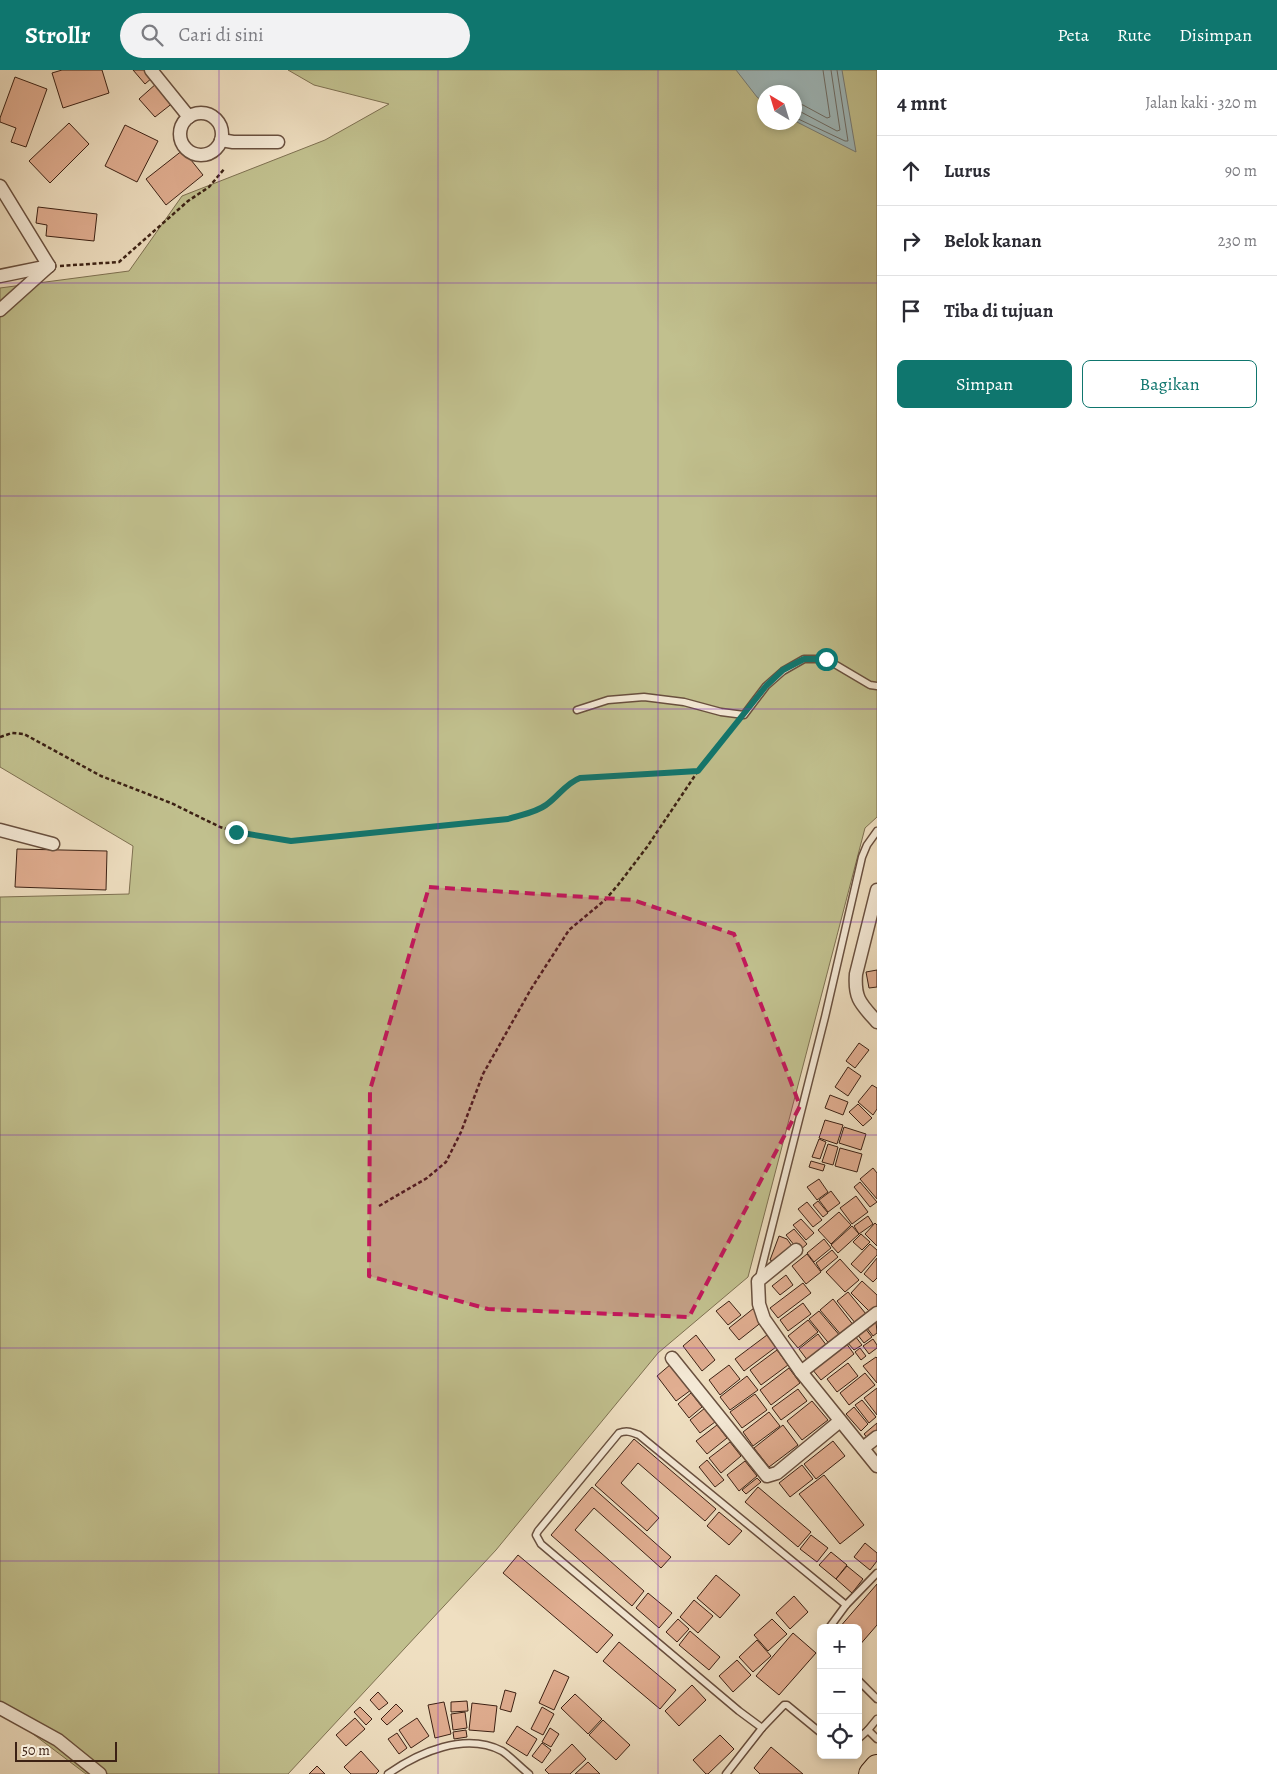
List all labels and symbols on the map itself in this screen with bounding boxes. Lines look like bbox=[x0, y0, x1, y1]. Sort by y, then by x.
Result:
north arrow bbox=[757, 85, 802, 130]
route start bbox=[815, 648, 838, 671]
route end bbox=[225, 821, 248, 844]
scale bar bbox=[15, 1739, 118, 1762]

